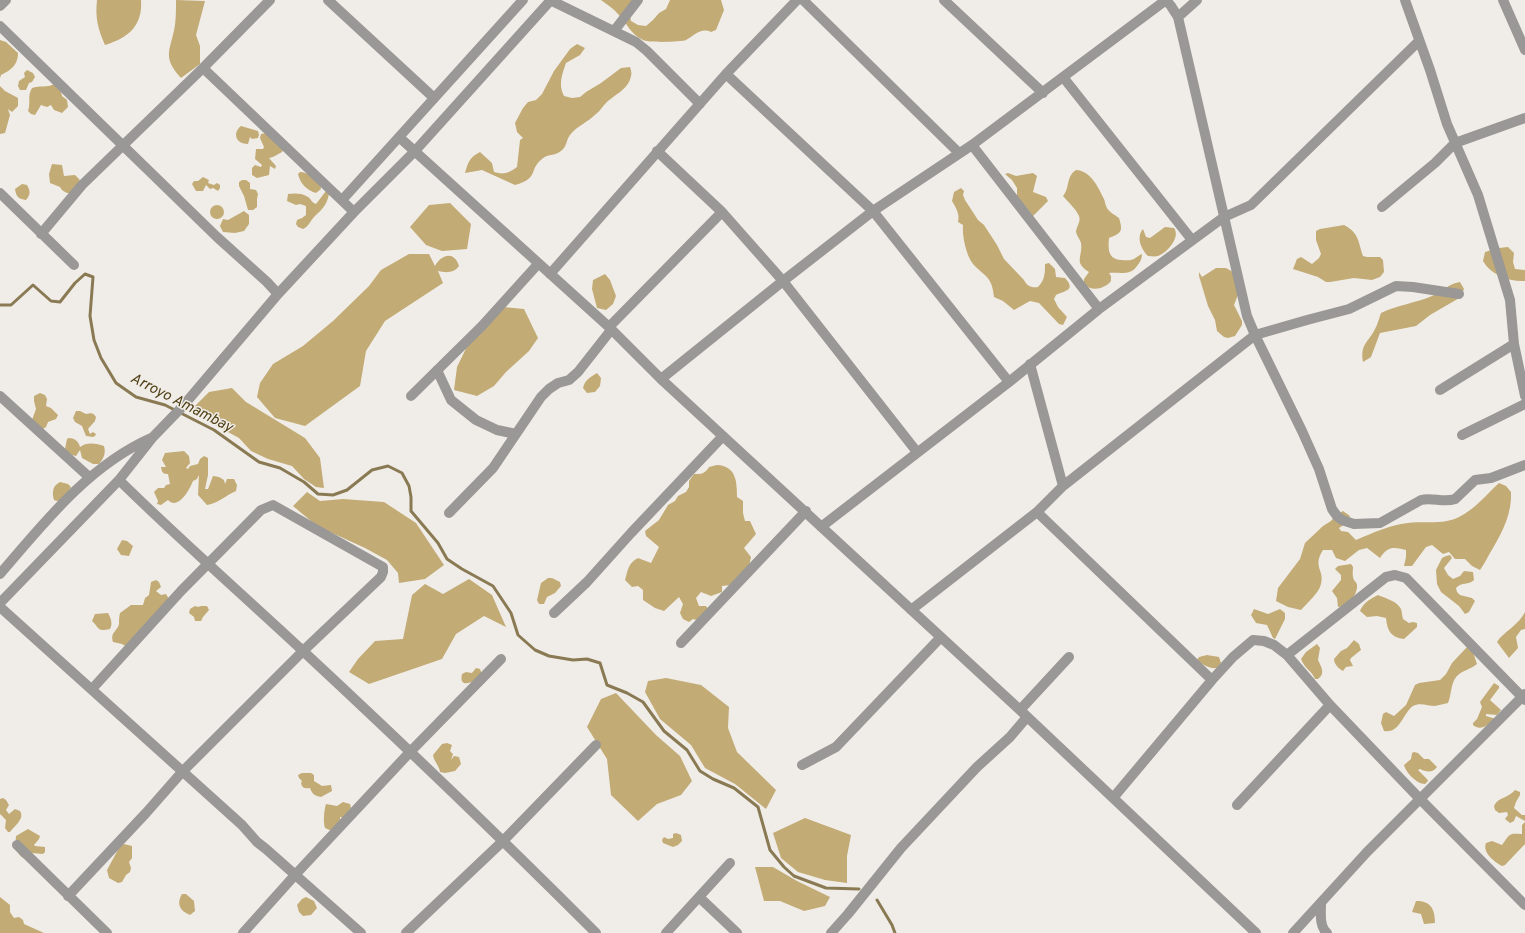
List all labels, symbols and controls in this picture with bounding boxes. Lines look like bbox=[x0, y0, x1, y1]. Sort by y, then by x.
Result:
water label: Arroyo Amambay bbox=[127, 370, 235, 438]

